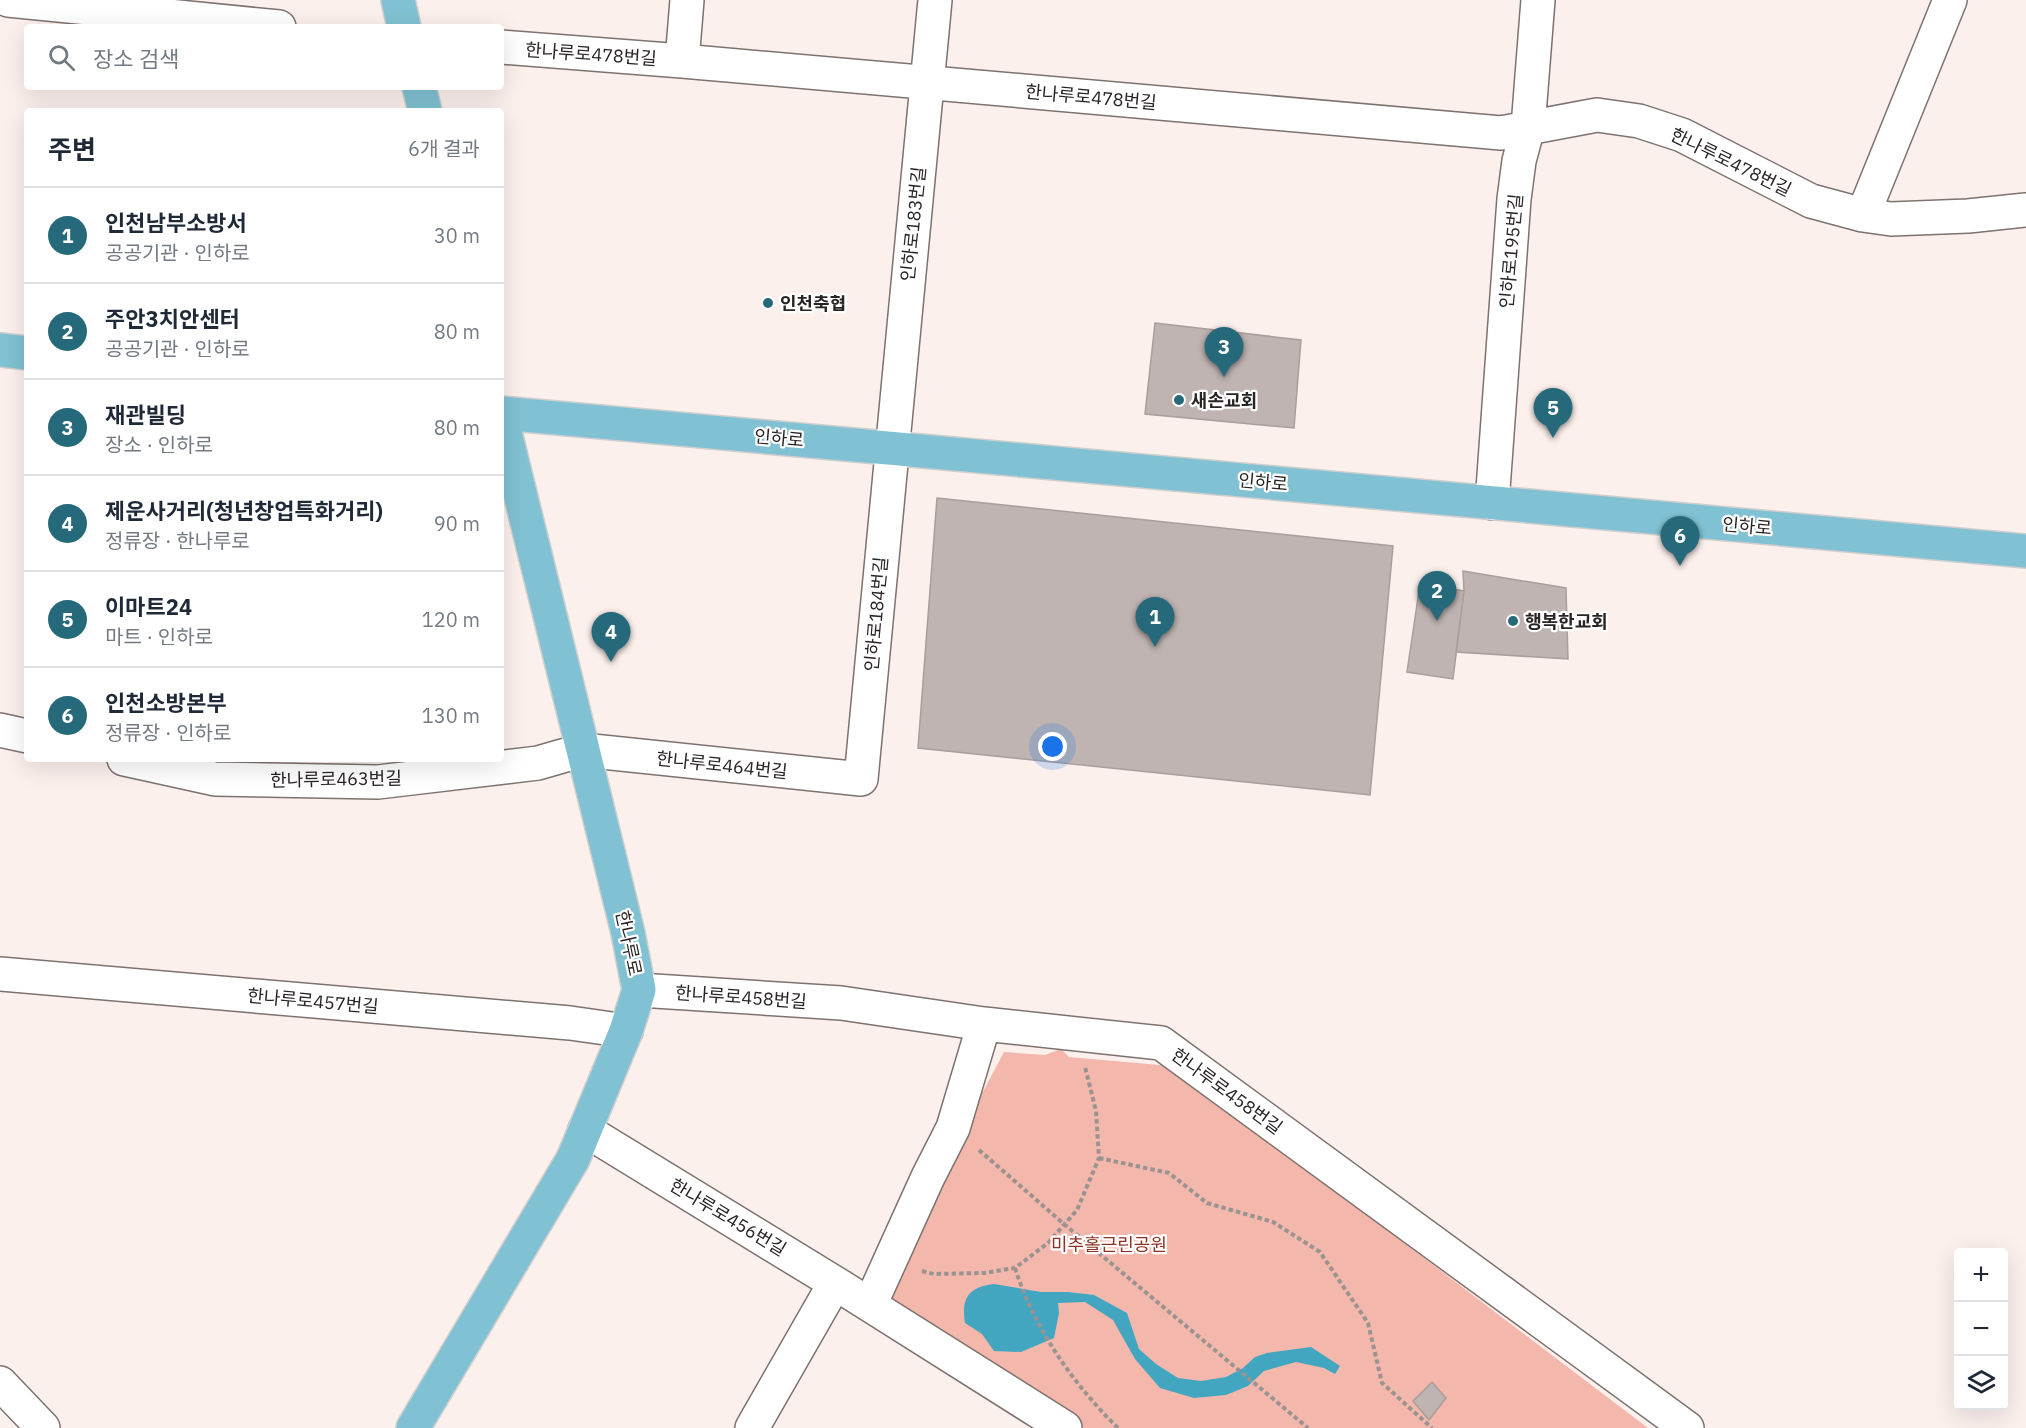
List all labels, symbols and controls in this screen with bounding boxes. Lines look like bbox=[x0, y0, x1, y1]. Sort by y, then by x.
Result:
search box bbox=[24, 24, 504, 90]
street label: 한나루로478번길 bbox=[524, 38, 658, 70]
icon: search bbox=[45, 41, 78, 74]
text: 장소 검색 bbox=[93, 44, 179, 73]
street label: 한나루로478번길 bbox=[1024, 80, 1158, 114]
street label: 한나루로478번길 bbox=[1667, 123, 1795, 201]
text: 주변 bbox=[48, 132, 96, 166]
text: 6개 결과 bbox=[408, 135, 480, 162]
street label: 인하로183번길 bbox=[896, 166, 930, 282]
street label: 인하로195번길 bbox=[1495, 193, 1527, 309]
text: 인천남부소방서 bbox=[105, 208, 247, 237]
text: 1 bbox=[62, 222, 74, 249]
text: 30 m bbox=[434, 222, 480, 249]
text: 공공기관 · 인하로 bbox=[105, 239, 250, 266]
place label: 인천축협 bbox=[780, 292, 846, 315]
marker: 인천축협 bbox=[761, 296, 775, 310]
text: 주안3치안센터 bbox=[105, 304, 240, 333]
text: 2 bbox=[62, 318, 74, 345]
text: 80 m bbox=[434, 318, 480, 345]
pin: 3 bbox=[1204, 328, 1244, 377]
text: 공공기관 · 인하로 bbox=[105, 335, 250, 362]
pin: 5 bbox=[1534, 388, 1572, 438]
place label: 새손교회 bbox=[1191, 389, 1257, 412]
marker: 새손교회 bbox=[1172, 393, 1186, 407]
text: 재관빌딩 bbox=[105, 400, 186, 429]
text: 3 bbox=[62, 414, 74, 441]
text: 80 m bbox=[434, 414, 480, 441]
street label: 인하로 bbox=[753, 424, 805, 452]
text: 장소 · 인하로 bbox=[105, 431, 213, 458]
street label: 인하로 bbox=[1237, 468, 1289, 496]
text: 제운사거리(청년창업특화거리) bbox=[105, 496, 383, 525]
text: 4 bbox=[62, 510, 74, 537]
text: 90 m bbox=[434, 510, 480, 537]
street label: 인하로 bbox=[1721, 512, 1773, 540]
pin: 6 bbox=[1660, 516, 1700, 566]
text: 정류장 · 한나루로 bbox=[105, 527, 250, 554]
street label: 인하로184번길 bbox=[860, 556, 892, 672]
pin: 2 bbox=[1418, 572, 1456, 621]
text: 이마트24 bbox=[105, 592, 192, 621]
pin: 1 bbox=[1136, 598, 1174, 647]
text: 5 bbox=[62, 606, 74, 633]
text: 120 m bbox=[422, 606, 480, 633]
place label: 행복한교회 bbox=[1525, 610, 1608, 633]
pin: 4 bbox=[592, 612, 630, 662]
marker: 행복한교회 bbox=[1506, 614, 1520, 628]
text: 마트 · 인하로 bbox=[105, 623, 213, 650]
text: 인천소방본부 bbox=[105, 688, 226, 717]
text: 6 bbox=[62, 702, 74, 729]
text: 130 m bbox=[422, 702, 480, 729]
text: 정류장 · 인하로 bbox=[105, 719, 231, 746]
your location bbox=[1038, 732, 1067, 761]
street label: 한나루로464번길 bbox=[655, 747, 789, 783]
street label: 한나루로463번길 bbox=[270, 766, 402, 792]
street label: 한나루로 bbox=[611, 908, 647, 978]
street label: 한나루로458번길 bbox=[674, 981, 808, 1013]
street label: 한나루로457번길 bbox=[246, 984, 380, 1018]
street label: 한나루로458번길 bbox=[1167, 1043, 1287, 1139]
street label: 한나루로456번길 bbox=[666, 1173, 790, 1261]
park label: 미추홀근린공원 bbox=[1051, 1233, 1167, 1256]
map controls bbox=[1954, 1248, 2008, 1410]
button: + bbox=[1954, 1248, 2008, 1302]
button: − bbox=[1954, 1302, 2008, 1356]
button: layers bbox=[1954, 1356, 2008, 1410]

